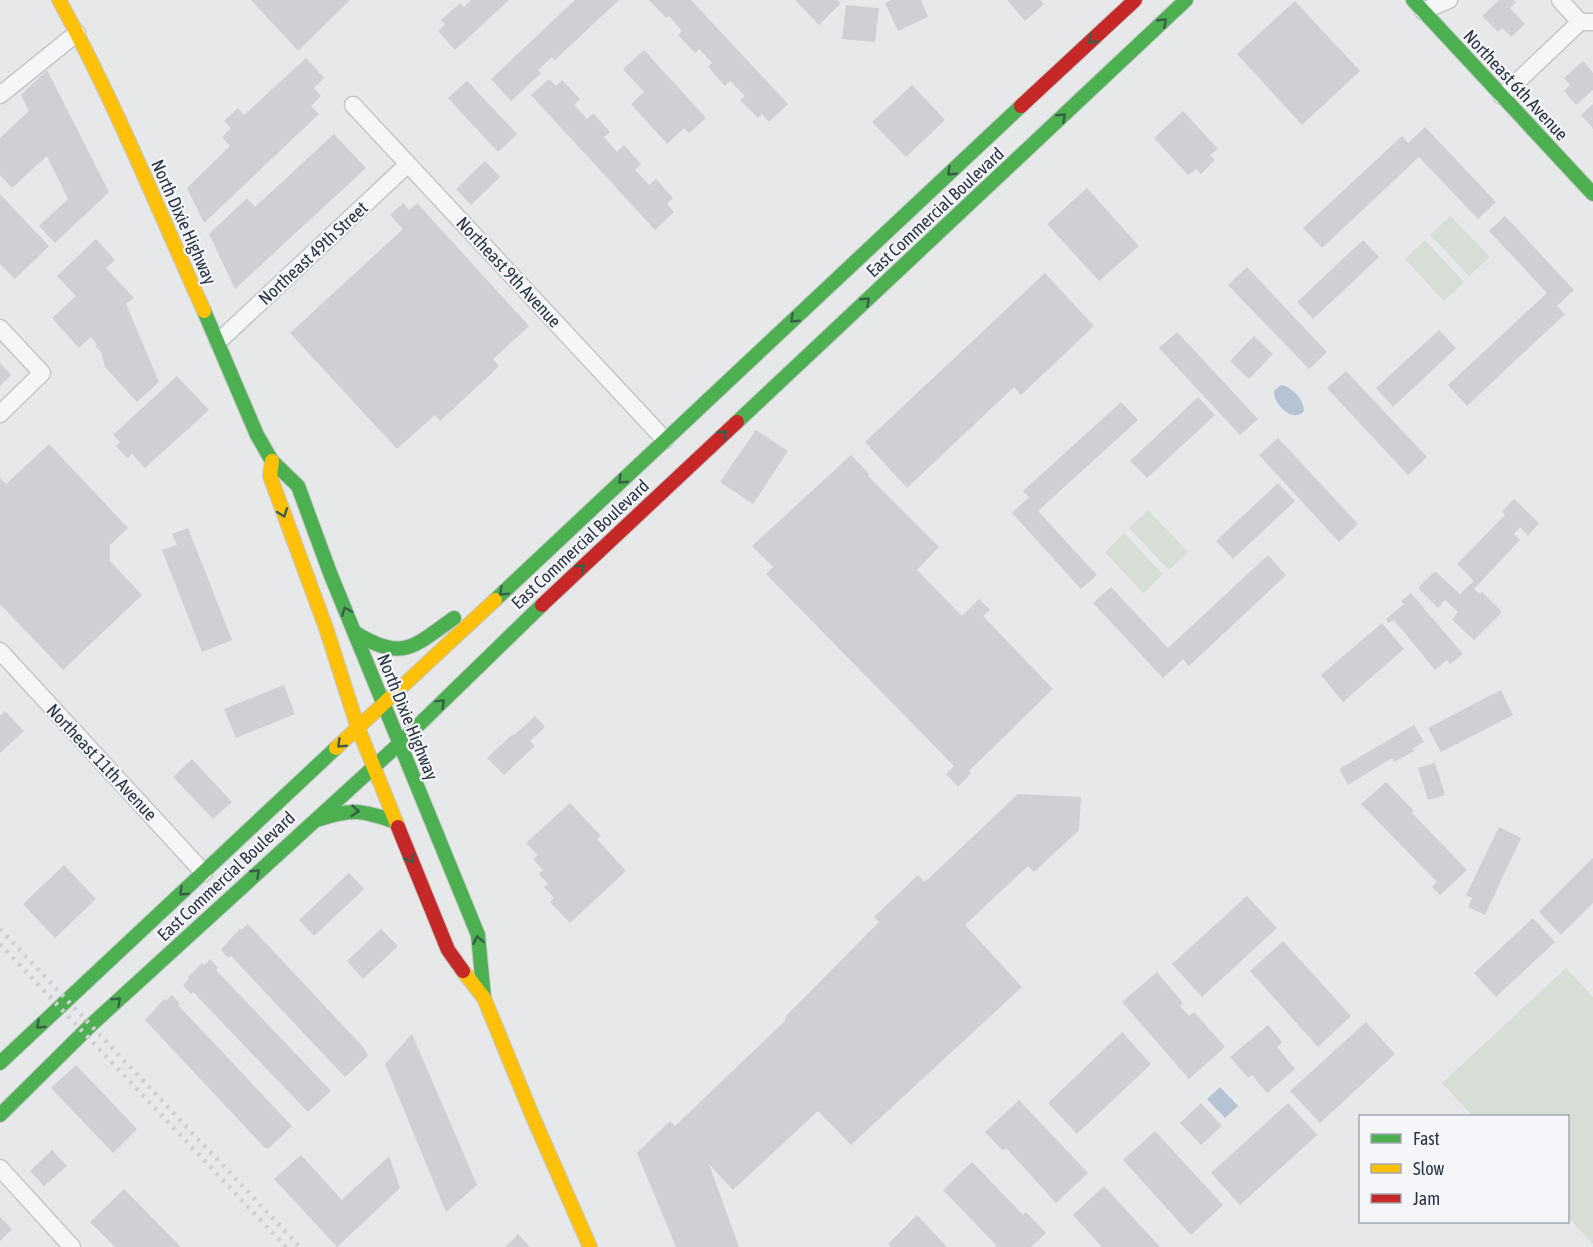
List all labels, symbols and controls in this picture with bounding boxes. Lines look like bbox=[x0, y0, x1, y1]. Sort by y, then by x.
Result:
one-way arrow bbox=[1156, 18, 1167, 29]
street label: Northeast 6th Avenue bbox=[1459, 25, 1573, 145]
one-way arrow bbox=[1088, 33, 1099, 44]
one-way arrow bbox=[1055, 113, 1066, 124]
street label: East Commercial Boulevard bbox=[862, 143, 1008, 281]
street label: North Dixie Highway bbox=[147, 156, 221, 288]
one-way arrow bbox=[948, 164, 959, 175]
street label: Northeast 49th Street bbox=[254, 197, 372, 309]
street label: Northeast 9th Avenue bbox=[452, 212, 566, 332]
one-way arrow bbox=[859, 297, 869, 308]
one-way arrow bbox=[790, 312, 800, 323]
one-way arrow bbox=[716, 431, 727, 442]
one-way arrow bbox=[618, 473, 629, 484]
street label: East Commercial Boulevard bbox=[507, 475, 653, 613]
one-way arrow bbox=[276, 507, 288, 518]
one-way arrow bbox=[575, 564, 585, 575]
one-way arrow bbox=[499, 585, 510, 596]
one-way arrow bbox=[341, 606, 353, 617]
street label: North Dixie Highway bbox=[373, 651, 443, 783]
street label: Northeast 11th Avenue bbox=[43, 699, 161, 825]
one-way arrow bbox=[434, 699, 444, 710]
one-way arrow bbox=[337, 737, 348, 748]
one-way arrow bbox=[350, 804, 359, 817]
street label: East Commercial Boulevard bbox=[153, 807, 299, 945]
one-way arrow bbox=[403, 853, 416, 863]
one-way arrow bbox=[249, 870, 260, 881]
one-way arrow bbox=[179, 885, 190, 896]
one-way arrow bbox=[472, 935, 485, 945]
one-way arrow bbox=[111, 997, 121, 1008]
one-way arrow bbox=[37, 1018, 47, 1029]
legend bbox=[1359, 1115, 1569, 1223]
text: Fast bbox=[1413, 1128, 1440, 1149]
text: Slow bbox=[1413, 1158, 1444, 1179]
text: Jam bbox=[1413, 1188, 1440, 1209]

